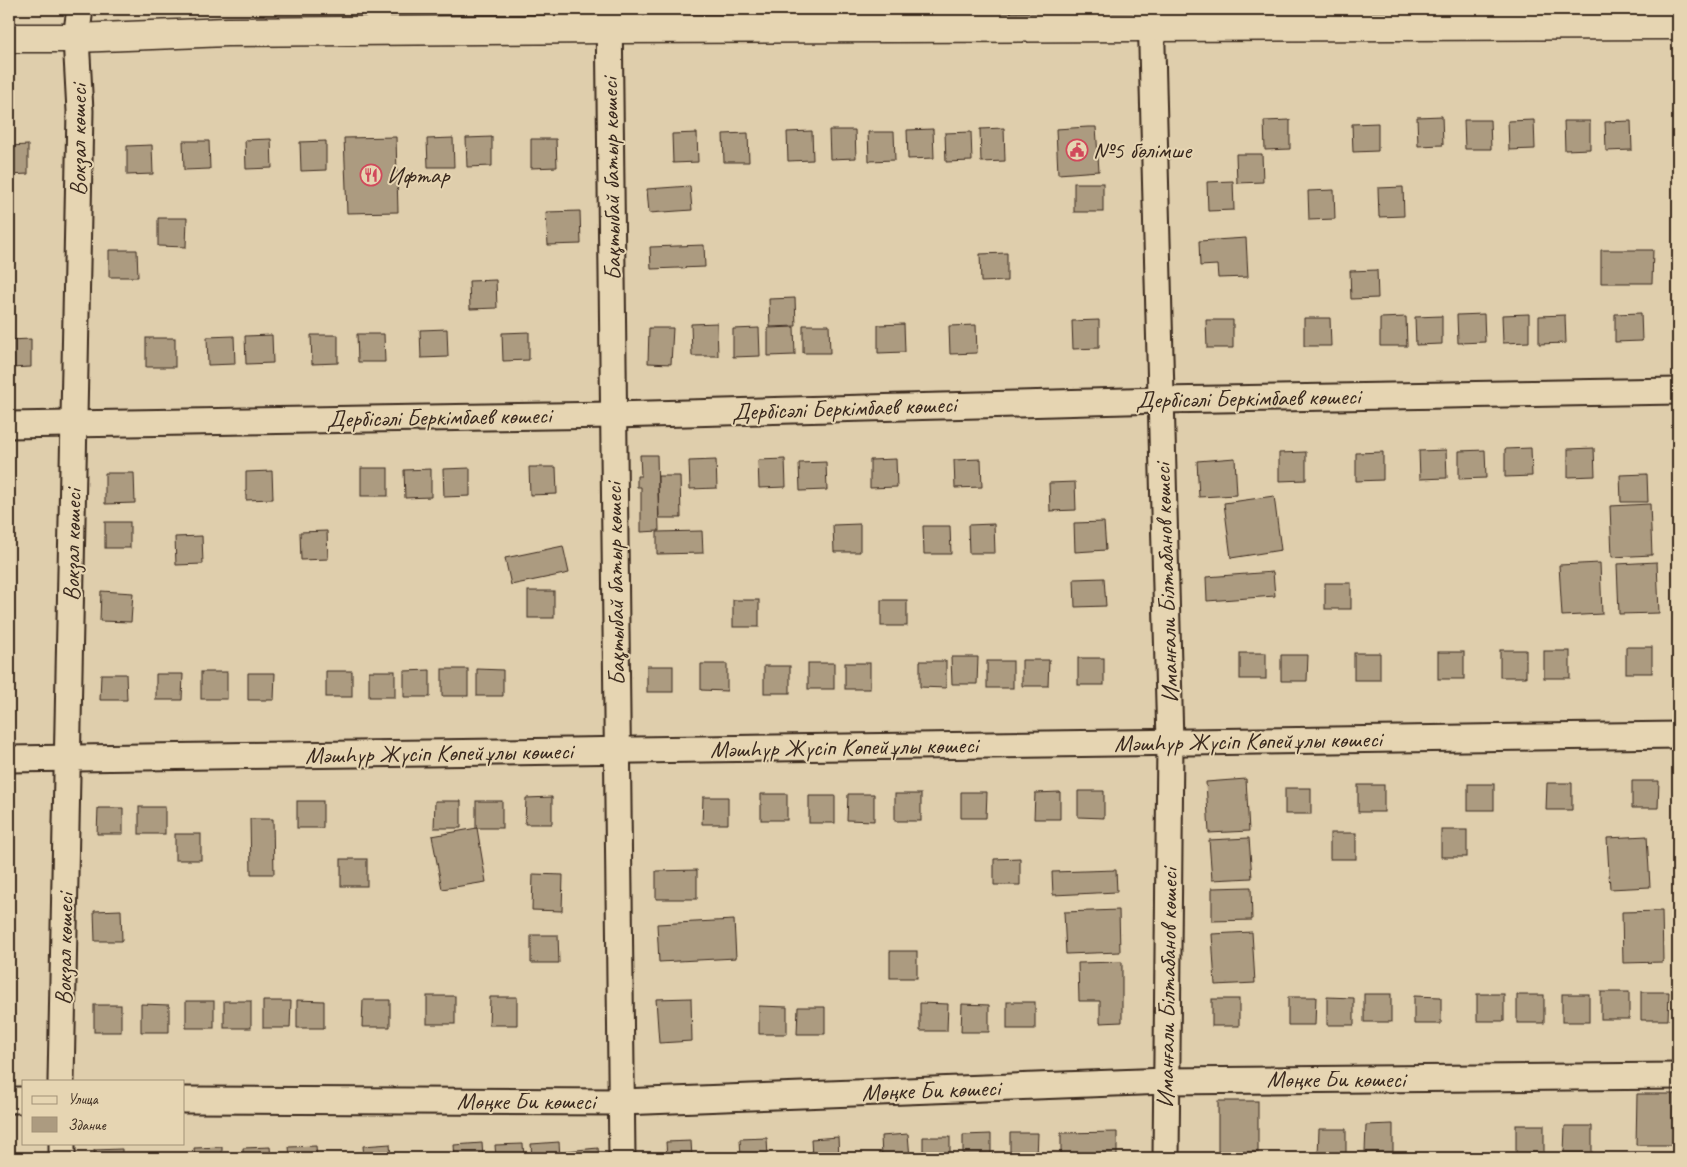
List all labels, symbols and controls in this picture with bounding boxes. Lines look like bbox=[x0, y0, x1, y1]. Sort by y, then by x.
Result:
street label: Бақтыбай батыр көшесі bbox=[594, 75, 628, 281]
street label: Вокзал көшесі bbox=[63, 81, 93, 196]
place label: №5 бөлімше bbox=[1093, 135, 1193, 165]
public building icon: №5 бөлімше bbox=[1065, 138, 1089, 162]
place label: Ифтар bbox=[387, 160, 451, 190]
restaurant icon: Ифтар bbox=[359, 163, 383, 187]
street label: Дербісәлі Беркімбаев көшесі bbox=[1135, 381, 1363, 415]
street label: Дербісәлі Беркімбаев көшесі bbox=[731, 389, 959, 427]
street label: Дербісәлі Беркімбаев көшесі bbox=[326, 400, 554, 434]
street label: Иманғали Білтабанов көшесі bbox=[1147, 460, 1185, 704]
street label: Бақтыбай батыр көшесі bbox=[598, 480, 632, 686]
street label: Вокзал көшесі bbox=[56, 486, 88, 601]
street label: Мәшһүр Жүсіп Көпейұлы көшесі bbox=[1114, 724, 1385, 758]
street label: Мәшһүр Жүсіп Көпейұлы көшесі bbox=[710, 730, 981, 764]
street label: Мәшһүр Жүсіп Көпейұлы көшесі bbox=[305, 736, 576, 770]
street label: Иманғали Білтабанов көшесі bbox=[1150, 865, 1184, 1108]
street label: Вокзал көшесі bbox=[48, 890, 80, 1005]
street label: Мөңке Би көшесі bbox=[1267, 1064, 1408, 1094]
street label: Мөңке Би көшесі bbox=[861, 1073, 1003, 1107]
legend bbox=[22, 1080, 185, 1144]
street label: Мөңке Би көшесі bbox=[457, 1086, 598, 1116]
text: Улица bbox=[68, 1090, 99, 1109]
text: Здание bbox=[68, 1116, 107, 1135]

